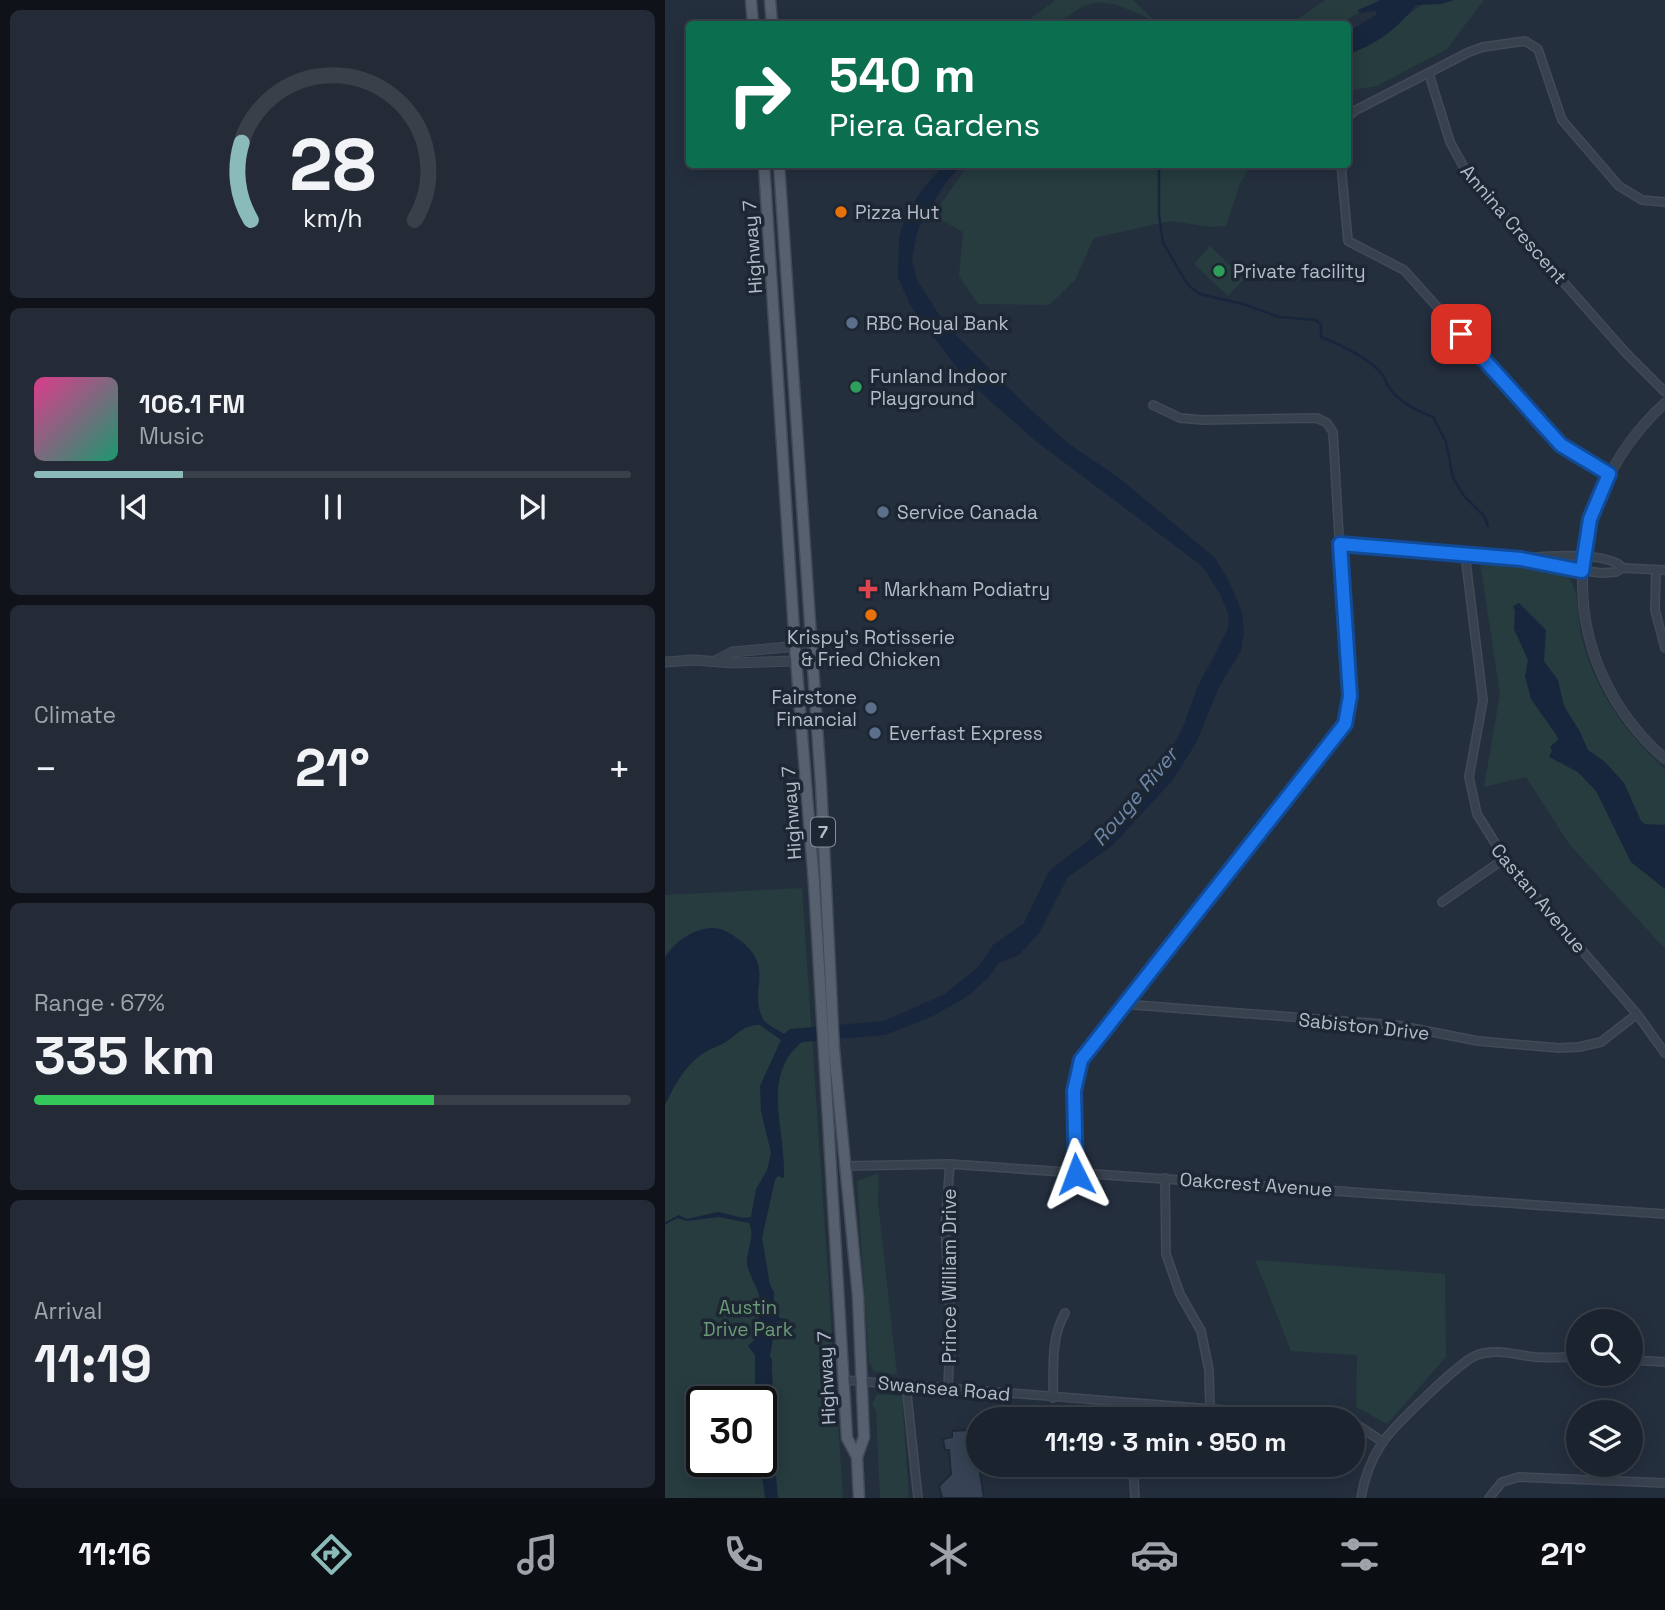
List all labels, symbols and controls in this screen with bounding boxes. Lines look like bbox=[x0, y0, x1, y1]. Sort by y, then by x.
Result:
text: 540 m bbox=[829, 44, 976, 106]
icon: right bbox=[714, 49, 805, 140]
text: Piera Gardens bbox=[829, 105, 1040, 145]
text: 28 bbox=[289, 118, 376, 211]
street label: Annina Crescent bbox=[1455, 159, 1572, 289]
street label: Highway 7 bbox=[737, 199, 768, 295]
place label: Pizza Hut bbox=[855, 200, 939, 225]
text: km/h bbox=[303, 202, 362, 234]
marker: Pizza Hut bbox=[833, 204, 849, 220]
place label: Private facility bbox=[1233, 259, 1366, 284]
marker: Private facility bbox=[1211, 263, 1227, 279]
pin bbox=[1431, 304, 1491, 364]
place label: RBC Royal Bank bbox=[866, 311, 1009, 336]
marker: RBC Royal Bank bbox=[844, 315, 860, 331]
icon: arrive bbox=[1442, 315, 1480, 353]
place label: Funland Indoor Playground bbox=[870, 364, 1007, 411]
marker: Funland Indoor Playground bbox=[848, 379, 864, 395]
text: 106.1 FM bbox=[139, 387, 245, 421]
text: Music bbox=[139, 421, 204, 451]
icon: previous bbox=[115, 488, 153, 526]
icon: pause bbox=[314, 488, 352, 526]
icon: next bbox=[513, 488, 551, 526]
place label: Service Canada bbox=[897, 500, 1038, 525]
marker: Service Canada bbox=[875, 504, 891, 520]
place label: Markham Podiatry bbox=[884, 577, 1050, 602]
marker: Markham Podiatry bbox=[858, 579, 878, 599]
marker: Krispy’s Rotisserie & Fried Chicken bbox=[863, 607, 879, 623]
place label: Krispy’s Rotisserie & Fried Chicken bbox=[787, 625, 955, 672]
place label: Fairstone Financial bbox=[771, 685, 857, 732]
text: Climate bbox=[34, 700, 116, 730]
marker: Fairstone Financial bbox=[863, 700, 879, 716]
place label: Everfast Express bbox=[889, 721, 1043, 746]
marker: Everfast Express bbox=[867, 725, 883, 741]
text: 21° bbox=[295, 735, 370, 801]
water label: Rouge River bbox=[1086, 740, 1185, 851]
text: − bbox=[34, 745, 58, 793]
text: + bbox=[607, 745, 631, 793]
street label: Highway 7 bbox=[776, 765, 807, 861]
road number: 7 bbox=[811, 818, 835, 846]
street label: Castan Avenue bbox=[1485, 838, 1592, 958]
text: Range · 67% bbox=[34, 988, 165, 1018]
street label: Sabiston Drive bbox=[1297, 1007, 1431, 1046]
text: 335 km bbox=[34, 1023, 215, 1089]
position arrow bbox=[1039, 1137, 1113, 1211]
street label: Oakcrest Avenue bbox=[1179, 1167, 1333, 1202]
street label: Prince William Drive bbox=[937, 1188, 962, 1364]
park label: Austin Drive Park bbox=[703, 1295, 793, 1342]
text: Arrival bbox=[34, 1296, 102, 1326]
map controls bbox=[1566, 1309, 1643, 1477]
button: search bbox=[1566, 1309, 1643, 1386]
street label: Highway 7 bbox=[812, 1330, 841, 1425]
text: 11:19 bbox=[34, 1331, 152, 1397]
street label: Swansea Road bbox=[877, 1370, 1011, 1407]
speed limit sign: 30 bbox=[686, 1386, 777, 1477]
button: layers bbox=[1566, 1400, 1643, 1477]
text: 11:19 · 3 min · 950 m bbox=[1045, 1425, 1286, 1459]
icon: directions bbox=[307, 1530, 356, 1579]
icon: music bbox=[513, 1530, 562, 1579]
icon: phone bbox=[719, 1530, 768, 1579]
icon: climate bbox=[924, 1530, 973, 1579]
icon: car bbox=[1130, 1530, 1179, 1579]
icon: filters bbox=[1335, 1530, 1384, 1579]
text: 11:16 bbox=[78, 1534, 151, 1574]
text: 21° bbox=[1541, 1534, 1587, 1574]

